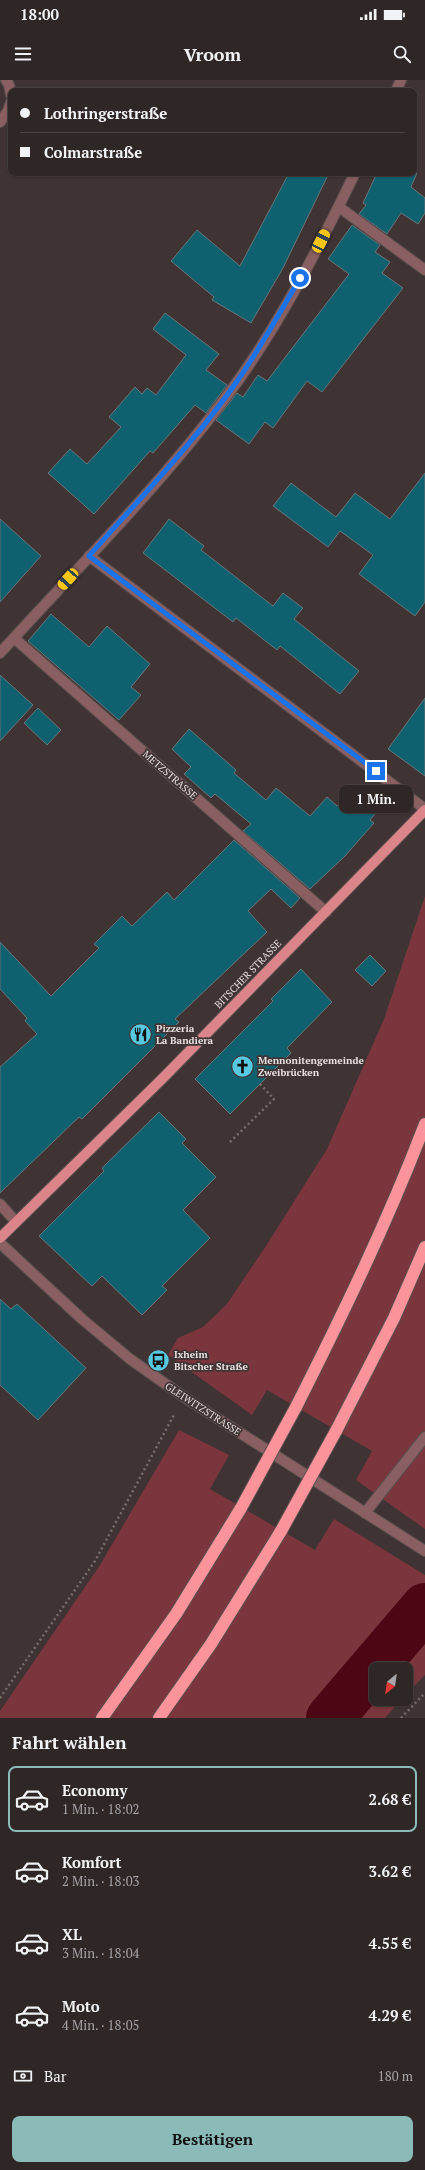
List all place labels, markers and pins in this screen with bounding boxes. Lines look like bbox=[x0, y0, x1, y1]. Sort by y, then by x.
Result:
restaurant icon: Pizzeria La Bandiera bbox=[128, 1021, 154, 1047]
place label: Pizzeria La Bandiera bbox=[156, 1022, 214, 1047]
church icon: Mennonitengemeinde Zweibrücken bbox=[230, 1053, 256, 1079]
place label: Mennonitengemeinde Zweibrücken bbox=[258, 1054, 364, 1079]
bus stop icon: Ixheim Bitscher Straße bbox=[146, 1347, 172, 1373]
place label: Ixheim Bitscher Straße bbox=[174, 1348, 248, 1373]

